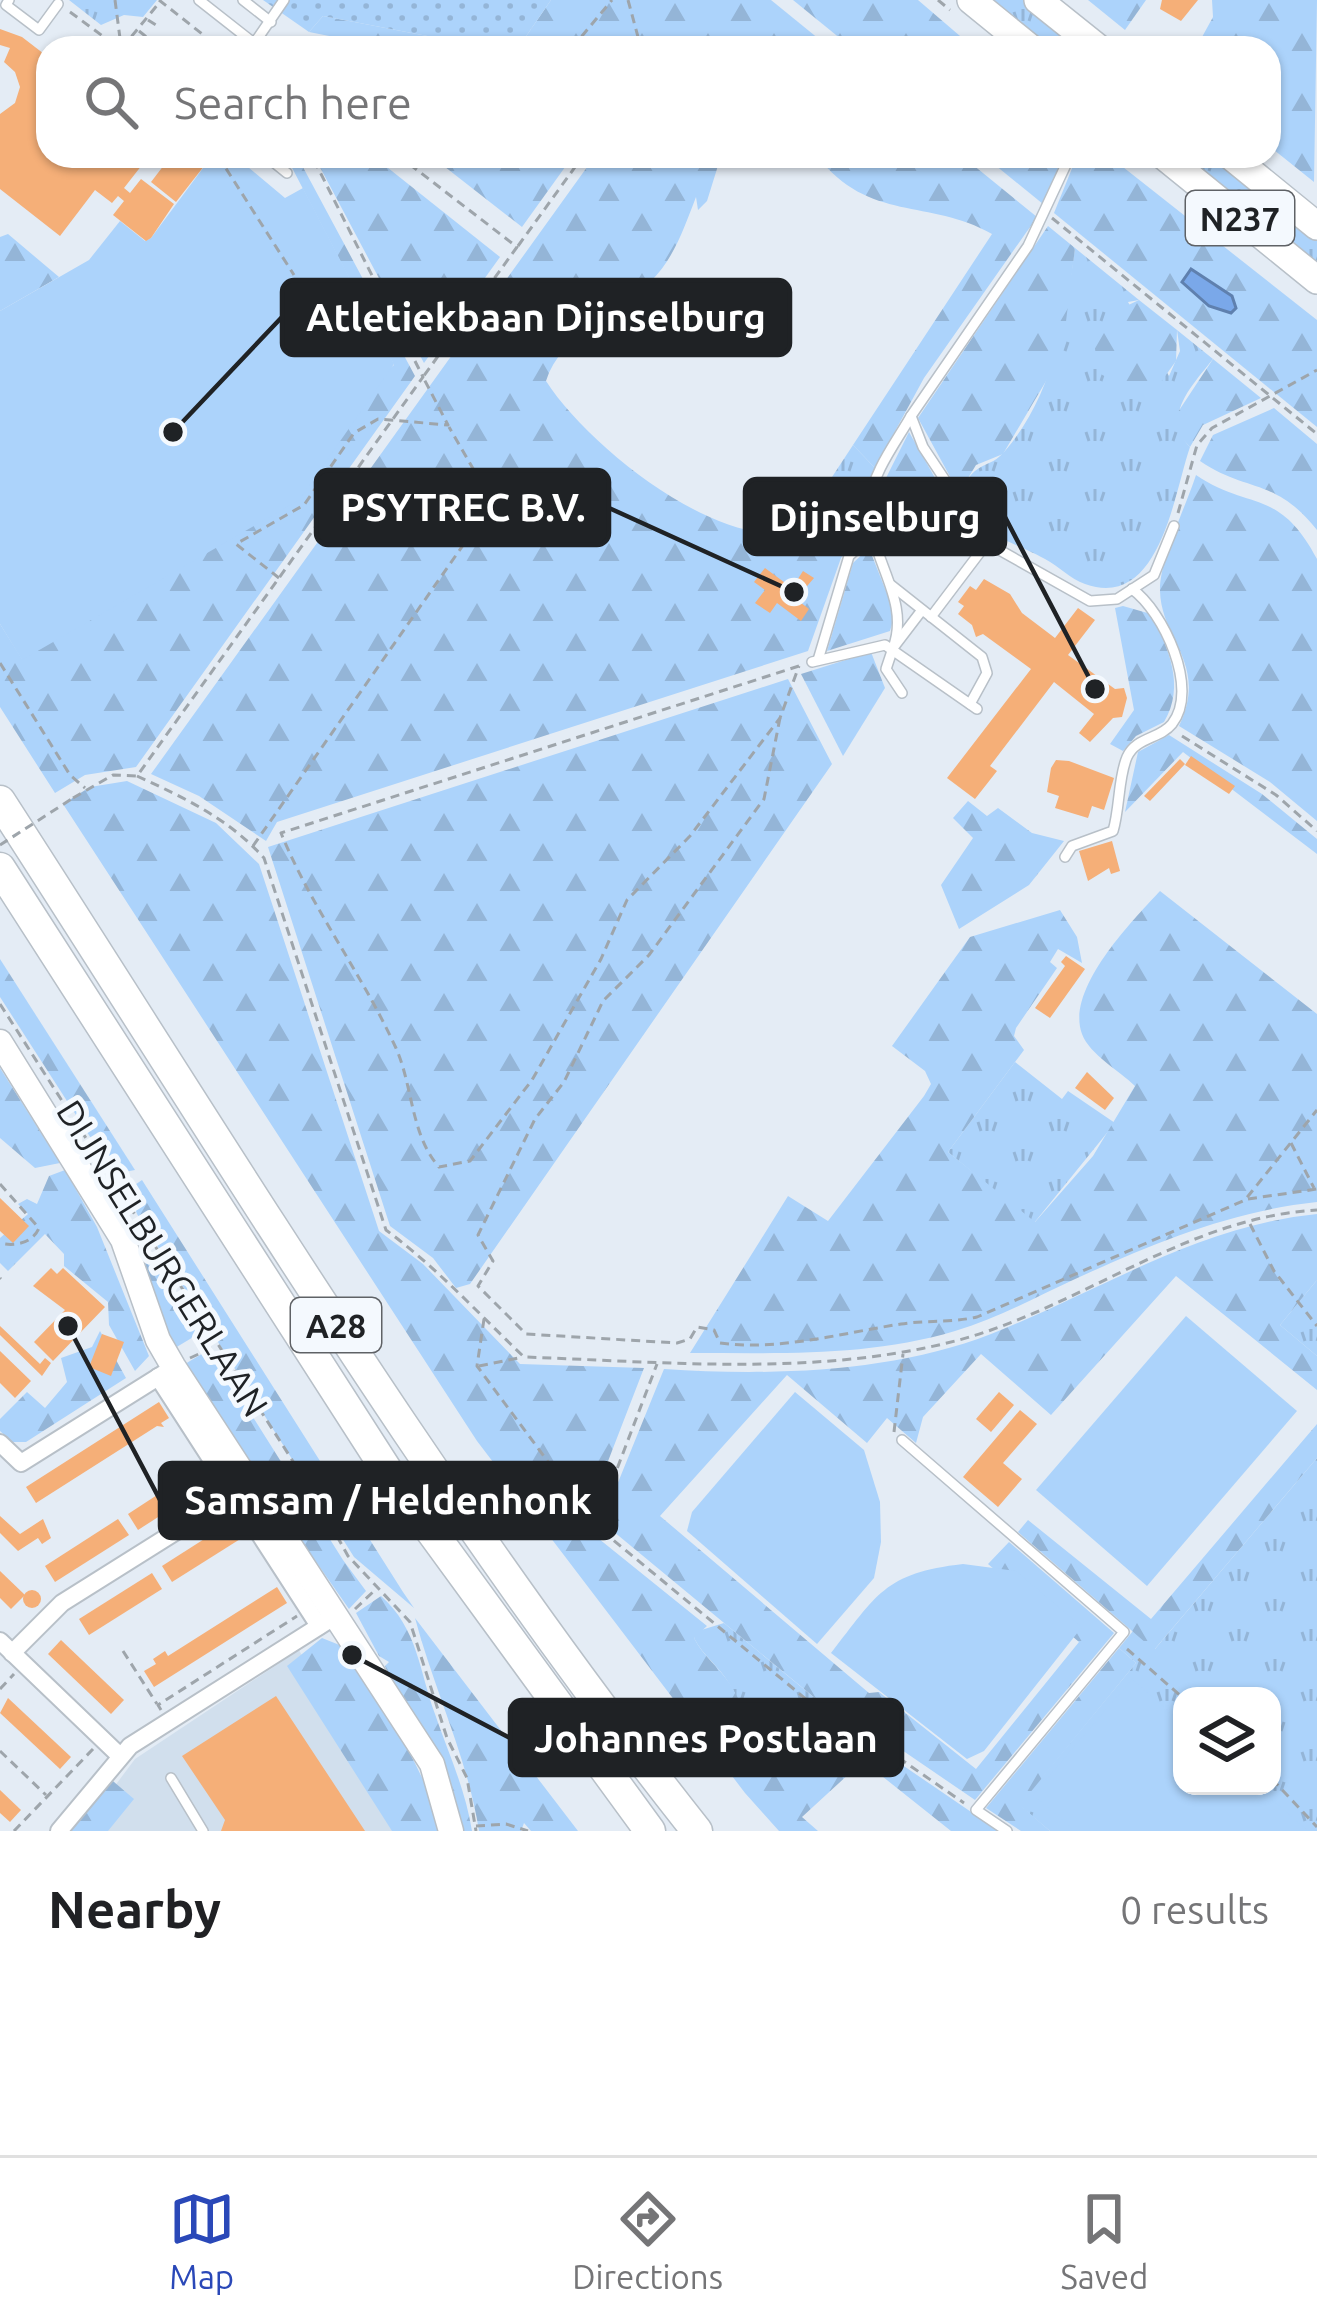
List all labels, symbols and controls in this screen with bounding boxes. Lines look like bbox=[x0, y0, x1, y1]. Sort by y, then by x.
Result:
search box bbox=[36, 36, 1281, 168]
icon: search bbox=[78, 69, 144, 135]
text: Search here bbox=[174, 77, 412, 128]
road number: N237 bbox=[1186, 191, 1294, 245]
callout: Atletiekbaan Dijnselburg bbox=[282, 280, 790, 355]
text: Atletiekbaan Dijnselburg bbox=[306, 295, 766, 338]
callout: PSYTREC B.V. bbox=[316, 470, 609, 545]
callout: Dijnselburg bbox=[745, 479, 1005, 554]
text: PSYTREC B.V. bbox=[340, 485, 586, 528]
text: Dijnselburg bbox=[769, 495, 981, 538]
street label: DIJNSELBURGERLAAN bbox=[49, 1093, 277, 1423]
road number: A28 bbox=[291, 1298, 381, 1352]
callout: Samsam / Heldenhonk bbox=[160, 1463, 616, 1538]
text: Samsam / Heldenhonk bbox=[184, 1478, 592, 1521]
map controls bbox=[1173, 1687, 1281, 1795]
button: layers bbox=[1173, 1687, 1281, 1795]
callout: Johannes Postlaan bbox=[510, 1700, 902, 1775]
text: Johannes Postlaan bbox=[534, 1716, 878, 1759]
text: Nearby bbox=[48, 1880, 221, 1938]
text: 0 results bbox=[1120, 1888, 1269, 1931]
tab: Map bbox=[169, 2186, 235, 2295]
tab: Directions bbox=[572, 2186, 723, 2295]
tab: Saved bbox=[1060, 2186, 1148, 2295]

